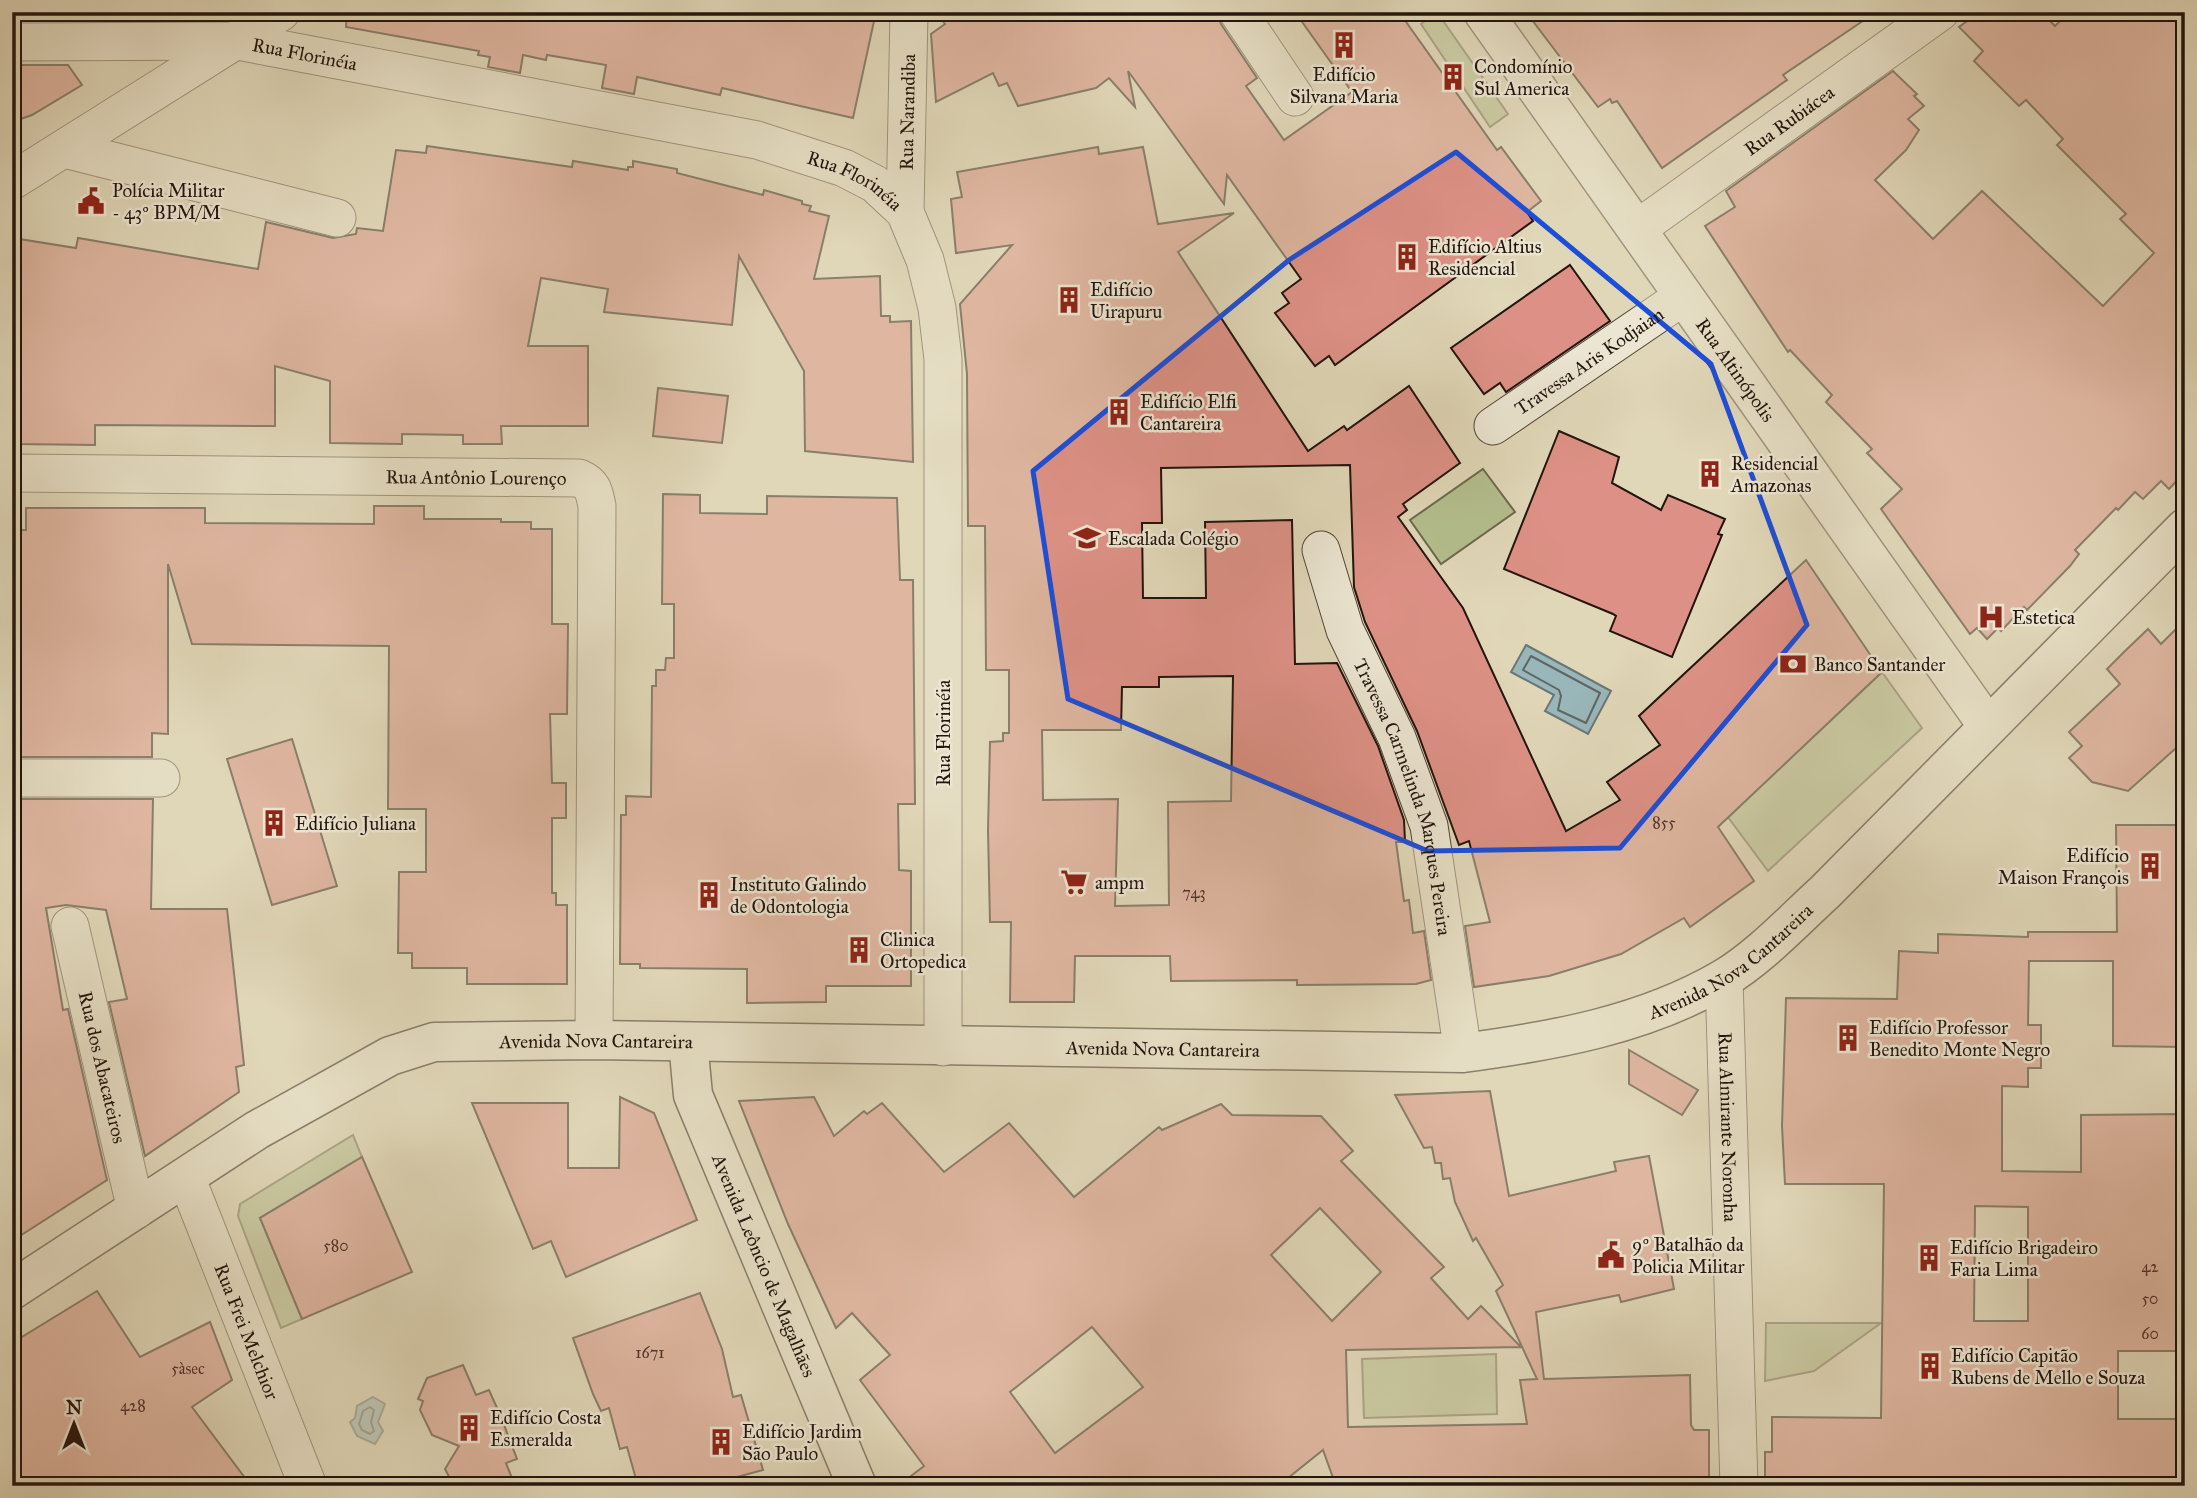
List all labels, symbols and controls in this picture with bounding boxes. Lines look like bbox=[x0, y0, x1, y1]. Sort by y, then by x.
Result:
building icon: Edifício Silvana Maria bbox=[1329, 30, 1359, 60]
street label: Rua Florinéia bbox=[250, 32, 360, 75]
street label: Rua Narandiba bbox=[894, 53, 920, 171]
place label: Condomínio Sul America bbox=[1474, 55, 1573, 100]
building icon: Condomínio Sul America bbox=[1438, 62, 1468, 92]
place label: Edifício Silvana Maria bbox=[1290, 63, 1399, 108]
street label: Rua Rubiácea bbox=[1740, 80, 1839, 160]
street label: Rua Florinéia bbox=[804, 145, 908, 216]
place label: Polícia Militar - 43º BPM/M bbox=[112, 179, 226, 224]
public building icon: Polícia Militar - 43º BPM/M bbox=[76, 186, 106, 216]
place label: Edifício Altius Residencial bbox=[1428, 235, 1542, 280]
building icon: Edifício Altius Residencial bbox=[1392, 242, 1422, 272]
place label: Edifício Uirapuru bbox=[1090, 278, 1162, 323]
building icon: Edifício Uirapuru bbox=[1054, 285, 1084, 315]
street label: Travessa Aris Kodjaian bbox=[1510, 302, 1668, 420]
street label: Rua Altinópolis bbox=[1691, 313, 1780, 426]
place label: Edifício Elfi Cantareira bbox=[1140, 390, 1237, 435]
building icon: Edifício Elfi Cantareira bbox=[1104, 397, 1134, 427]
place label: Residencial Amazonas bbox=[1730, 452, 1819, 497]
building icon: Residencial Amazonas bbox=[1695, 459, 1725, 489]
street label: Rua Antônio Lourenço bbox=[385, 465, 567, 489]
school or university icon: Escalada Colégio bbox=[1072, 523, 1102, 553]
place label: Escalada Colégio bbox=[1108, 527, 1239, 551]
hospital icon: Estetica bbox=[1976, 602, 2006, 632]
place label: Estetica bbox=[2012, 606, 2076, 629]
bank icon: Banco Santander bbox=[1778, 649, 1808, 679]
place label: Banco Santander bbox=[1814, 653, 1946, 676]
street label: Travessa Carmelinda Marques Pereira bbox=[1349, 655, 1457, 938]
street label: Rua Florinéia bbox=[932, 679, 955, 786]
building icon: Edifício Juliana bbox=[259, 808, 289, 838]
place label: Edifício Juliana bbox=[295, 812, 417, 836]
house number: 855 bbox=[1652, 813, 1676, 832]
place label: Edifício Maison François bbox=[1998, 844, 2129, 889]
building icon: Edifício Maison François bbox=[2135, 851, 2165, 881]
supermarket icon: ampm bbox=[1059, 867, 1089, 897]
place label: ampm bbox=[1095, 871, 1144, 894]
place label: Instituto Galindo de Odontologia bbox=[730, 873, 867, 919]
building icon: Instituto Galindo de Odontologia bbox=[694, 880, 724, 910]
house number: 743 bbox=[1182, 883, 1206, 902]
street label: Avenida Nova Cantareira bbox=[1644, 898, 1818, 1024]
place label: Clinica Ortopedica bbox=[880, 928, 967, 973]
building icon: Clinica Ortopedica bbox=[844, 935, 874, 965]
street label: Rua dos Abacateiros bbox=[74, 989, 132, 1146]
place label: Edifício Professor Benedito Monte Negro bbox=[1869, 1016, 2050, 1062]
building icon: Edifício Professor Benedito Monte Negro bbox=[1833, 1023, 1863, 1053]
street label: Avenida Nova Cantareira bbox=[498, 1028, 694, 1053]
street label: Rua Almirante Noronha bbox=[1714, 1032, 1743, 1223]
street label: Avenida Nova Cantareira bbox=[1065, 1036, 1261, 1061]
street label: Avenida Leôncio de Magalhães bbox=[707, 1150, 821, 1380]
place label: 9º Batalhão da Policia Militar bbox=[1632, 1233, 1746, 1278]
house number: 580 bbox=[323, 1236, 349, 1255]
place label: Edifício Brigadeiro Faria Lima bbox=[1950, 1236, 2098, 1281]
public building icon: 9º Batalhão da Policia Militar bbox=[1596, 1240, 1626, 1270]
building icon: Edifício Brigadeiro Faria Lima bbox=[1914, 1243, 1944, 1273]
house number: 42 bbox=[2142, 1257, 2159, 1276]
street label: Rua Frei Melchior bbox=[210, 1260, 285, 1404]
house number: 50 bbox=[2142, 1289, 2158, 1308]
house number: 60 bbox=[2141, 1324, 2159, 1343]
house number: 1671 bbox=[635, 1343, 665, 1362]
place label: Edifício Capitão Rubens de Mello e Souza bbox=[1951, 1344, 2146, 1389]
building icon: Edifício Capitão Rubens de Mello e Souza bbox=[1915, 1351, 1945, 1381]
house number: 5àsec bbox=[171, 1359, 205, 1378]
north arrow bbox=[38, 1390, 108, 1460]
text: N bbox=[66, 1396, 82, 1419]
house number: 428 bbox=[120, 1396, 146, 1415]
place label: Edifício Costa Esmeralda bbox=[490, 1406, 602, 1451]
building icon: Edifício Costa Esmeralda bbox=[454, 1413, 484, 1443]
place label: Edifício Jardim São Paulo bbox=[742, 1420, 862, 1465]
building icon: Edifício Jardim São Paulo bbox=[706, 1427, 736, 1457]

